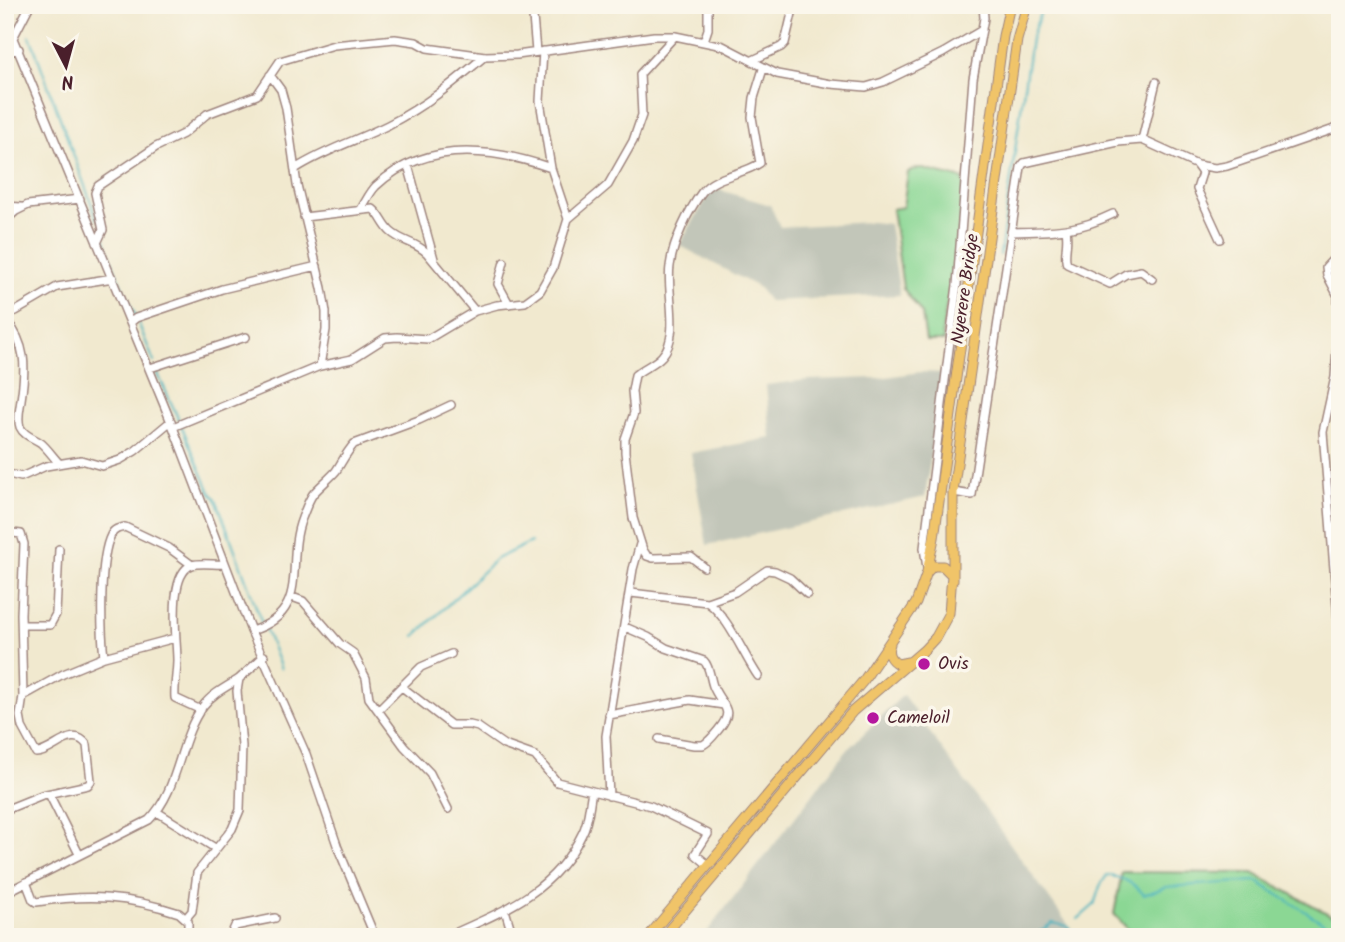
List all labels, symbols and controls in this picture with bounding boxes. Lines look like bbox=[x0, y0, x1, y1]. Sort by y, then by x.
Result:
north arrow bbox=[32, 32, 102, 102]
text: N bbox=[60, 65, 75, 96]
street label: Nyerere Bridge bbox=[944, 232, 988, 346]
place label: Ovis bbox=[938, 650, 969, 679]
marker: Ovis bbox=[916, 656, 932, 672]
place label: Cameloil bbox=[887, 704, 950, 733]
marker: Cameloil bbox=[865, 710, 881, 726]

